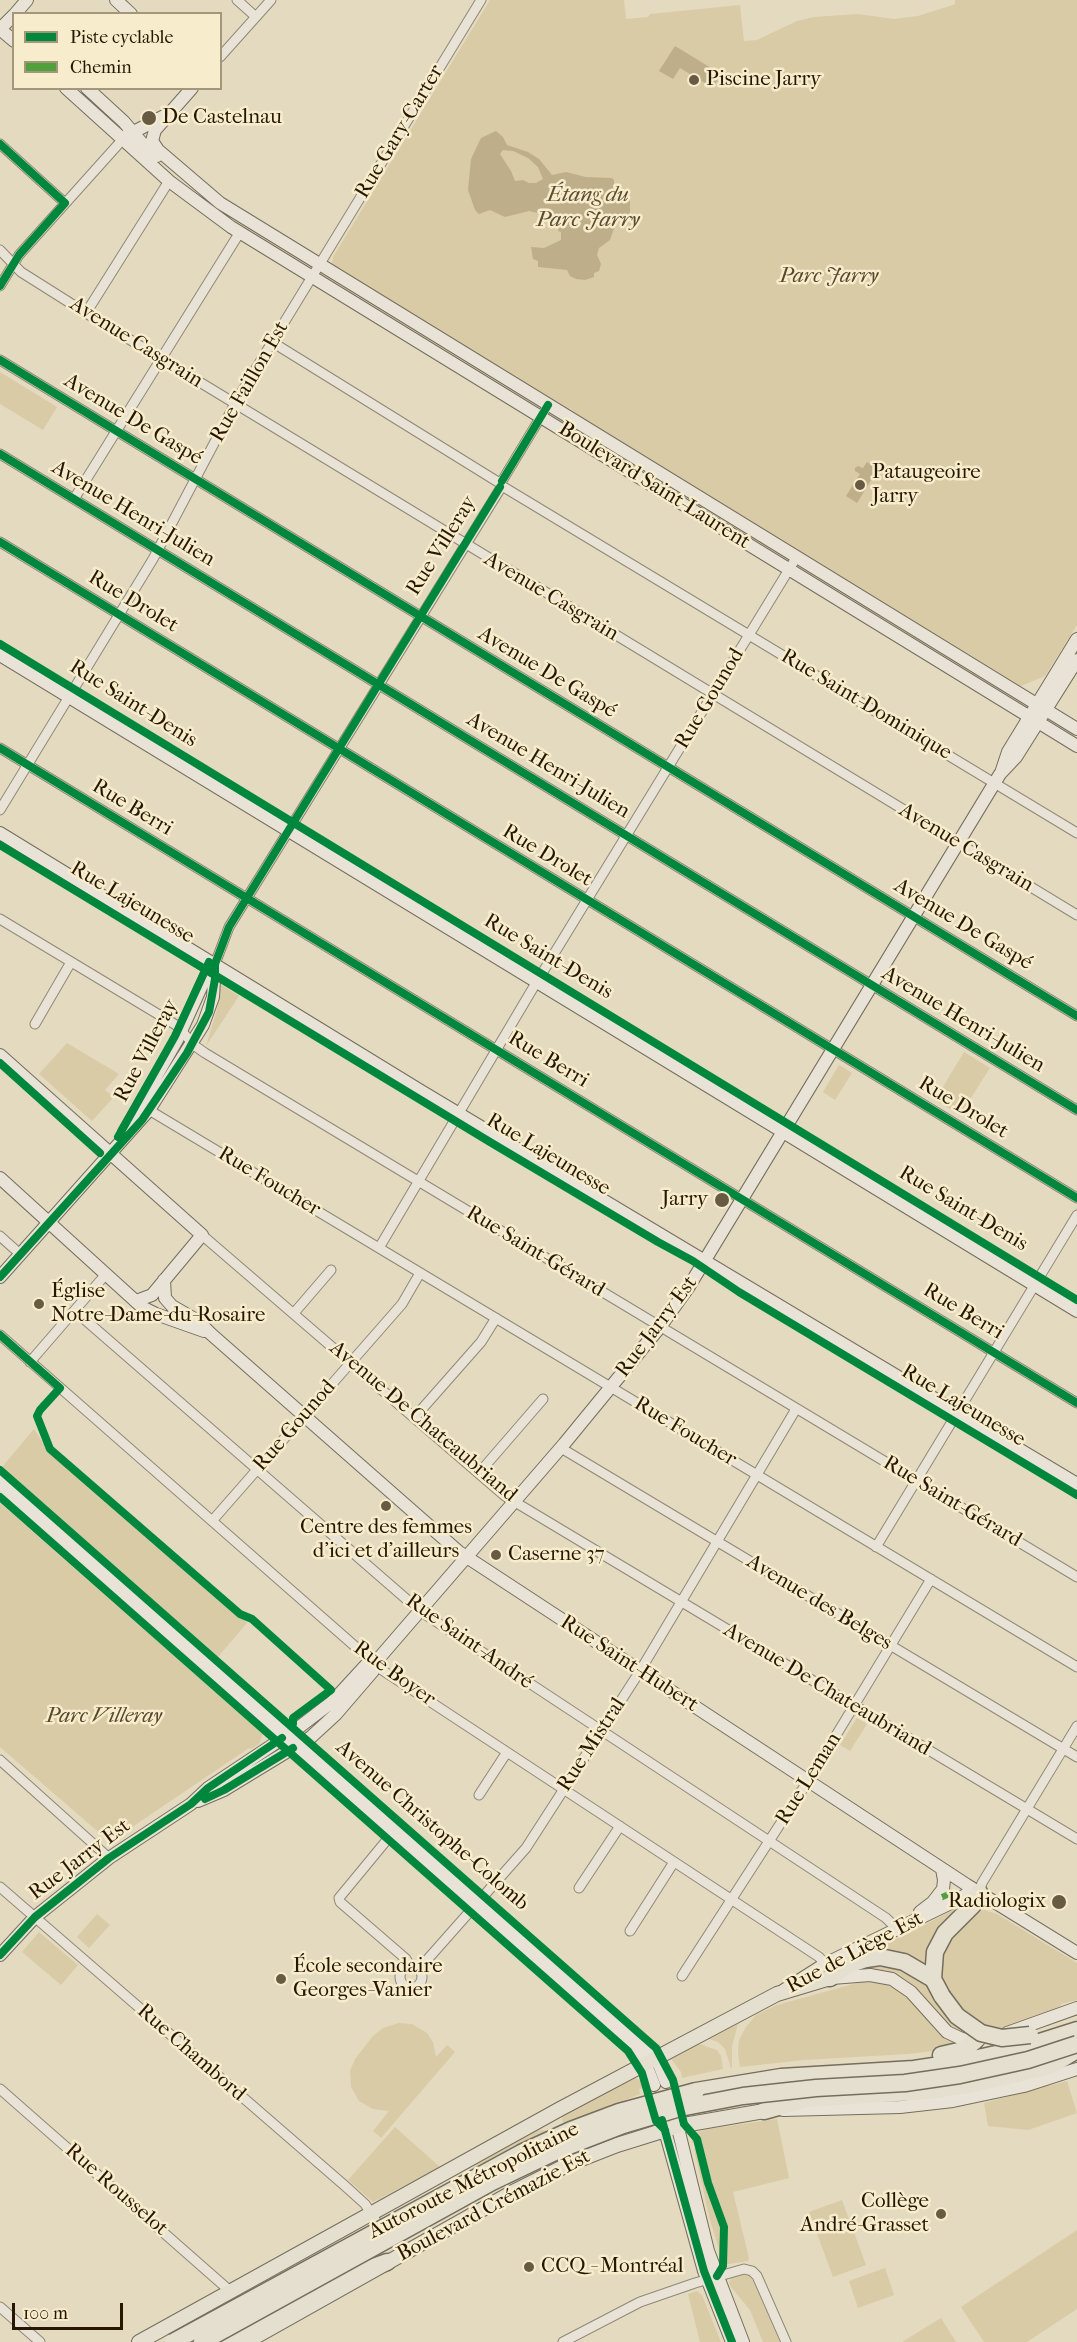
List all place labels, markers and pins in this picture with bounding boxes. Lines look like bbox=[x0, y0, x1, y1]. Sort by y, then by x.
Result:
place label: Piscine Jarry bbox=[706, 67, 821, 93]
marker: Piscine Jarry bbox=[687, 73, 701, 87]
place label: De Castelnau bbox=[162, 105, 282, 131]
marker: De Castelnau bbox=[140, 109, 158, 127]
place label: Pataugeoire Jarry bbox=[872, 460, 981, 510]
marker: Pataugeoire Jarry bbox=[853, 478, 867, 492]
place label: Jarry bbox=[662, 1187, 708, 1213]
marker: Jarry bbox=[713, 1191, 731, 1209]
place label: Église Notre-Dame-du-Rosaire bbox=[51, 1279, 265, 1329]
marker: Église Notre-Dame-du-Rosaire bbox=[32, 1297, 46, 1311]
marker: Centre des femmes d'ici et d'ailleurs bbox=[379, 1499, 393, 1513]
place label: Centre des femmes d'ici et d'ailleurs bbox=[300, 1515, 472, 1565]
place label: Caserne 37 bbox=[508, 1542, 605, 1568]
marker: Caserne 37 bbox=[489, 1548, 503, 1562]
place label: Radiologix bbox=[948, 1889, 1046, 1915]
marker: Radiologix bbox=[1050, 1893, 1068, 1911]
place label: École secondaire Georges-Vanier bbox=[293, 1954, 443, 2004]
marker: École secondaire Georges-Vanier bbox=[274, 1972, 288, 1986]
place label: Collège André-Grasset bbox=[800, 2189, 929, 2239]
marker: Collège André-Grasset bbox=[934, 2207, 948, 2221]
place label: CCQ - Montréal bbox=[541, 2254, 684, 2280]
marker: CCQ - Montréal bbox=[522, 2260, 536, 2274]

